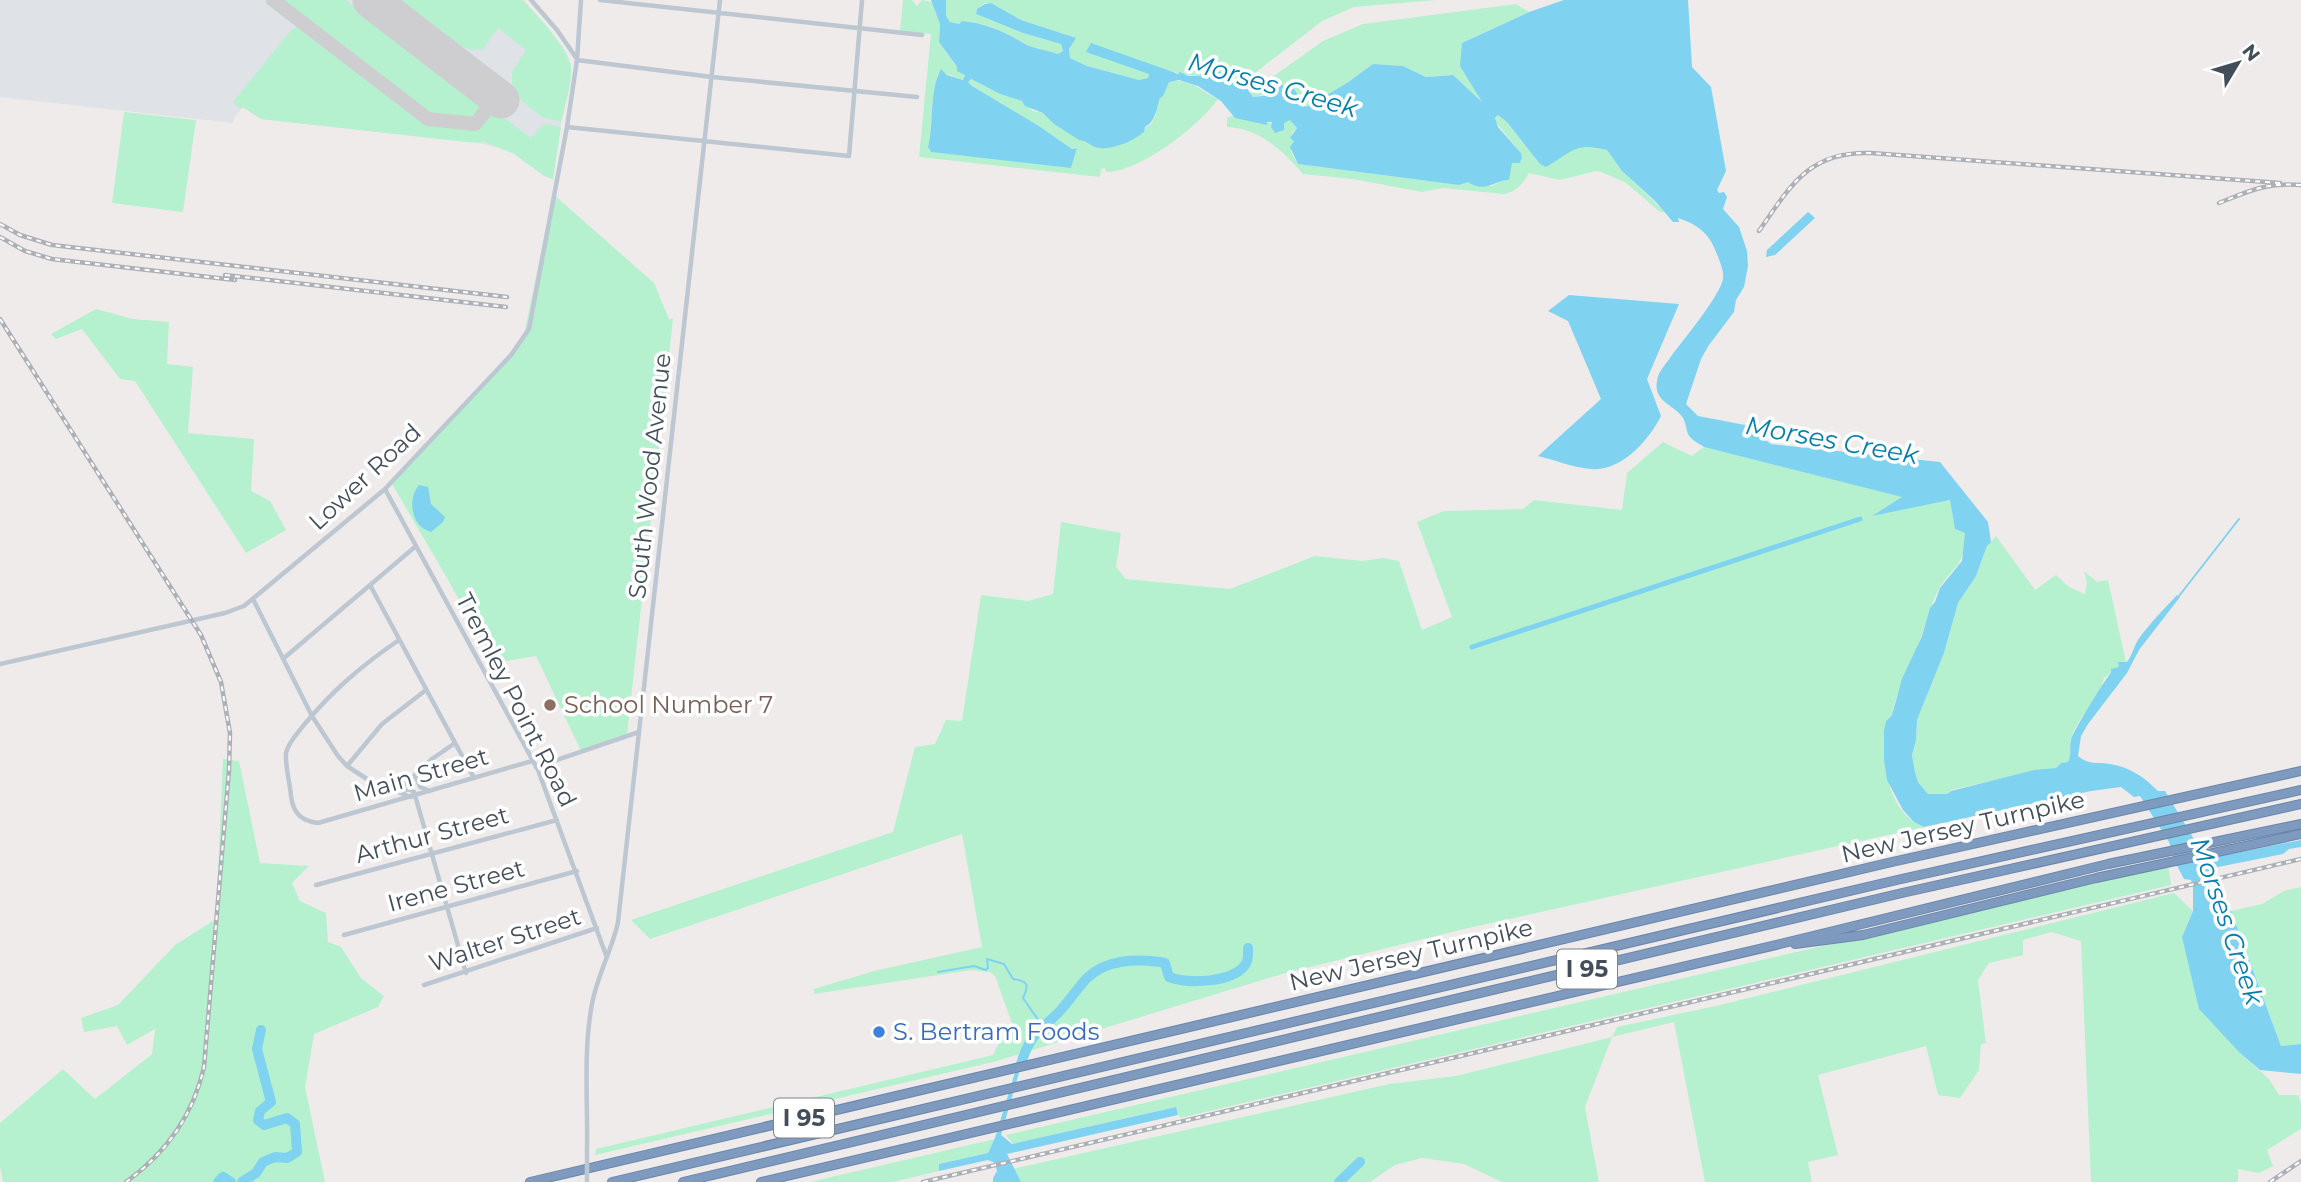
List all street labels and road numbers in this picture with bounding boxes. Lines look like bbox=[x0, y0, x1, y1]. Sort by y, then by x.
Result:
street label: South Wood Avenue bbox=[622, 352, 677, 600]
street label: Lower Road bbox=[303, 417, 427, 536]
street label: Tremley Point Road bbox=[450, 588, 583, 812]
street label: Main Street bbox=[350, 741, 492, 808]
street label: New Jersey Turnpike bbox=[1838, 784, 2087, 869]
street label: Arthur Street bbox=[352, 800, 512, 869]
street label: Irene Street bbox=[384, 853, 528, 918]
street label: Walter Street bbox=[425, 901, 585, 978]
street label: New Jersey Turnpike bbox=[1286, 912, 1535, 997]
road number: I 95 bbox=[1557, 950, 1617, 988]
road number: I 95 bbox=[774, 1098, 834, 1138]

